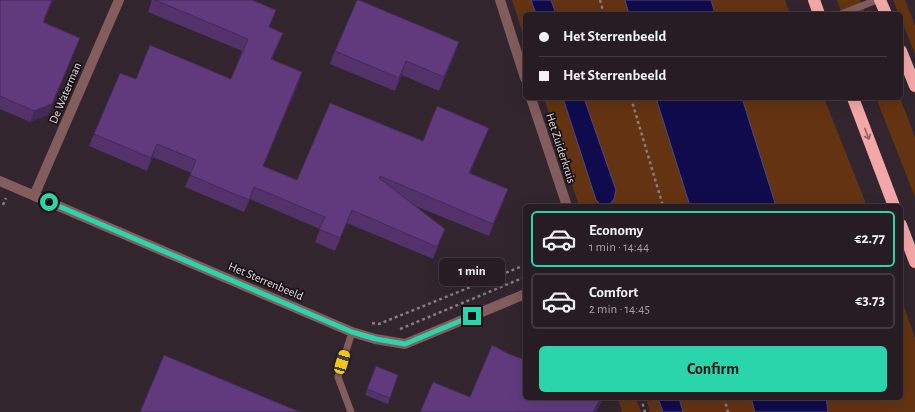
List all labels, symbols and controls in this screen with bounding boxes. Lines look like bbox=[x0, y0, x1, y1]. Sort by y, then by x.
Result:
text: Het Sterrenbeeld bbox=[563, 29, 666, 44]
street label: De Waterman bbox=[47, 61, 83, 125]
text: Het Sterrenbeeld bbox=[563, 68, 666, 83]
street label: Het Zuiderkruis bbox=[544, 111, 578, 185]
one-way arrow bbox=[863, 128, 871, 140]
route start bbox=[40, 193, 58, 211]
icon: car bbox=[541, 221, 577, 257]
text: Economy bbox=[589, 223, 643, 238]
text: €2.77 bbox=[855, 231, 885, 246]
text: 1 min · 14:44 bbox=[589, 241, 649, 254]
callout: 1 min bbox=[439, 258, 505, 286]
street label: Het Sterrenbeeld bbox=[227, 260, 305, 302]
text: 1 min bbox=[458, 265, 486, 278]
icon: car bbox=[541, 283, 577, 319]
text: Comfort bbox=[589, 285, 638, 300]
text: €3.73 bbox=[855, 293, 885, 308]
text: 2 min · 14:45 bbox=[589, 303, 650, 316]
route end bbox=[463, 307, 481, 325]
button: Confirm bbox=[539, 346, 887, 392]
car bbox=[333, 349, 351, 375]

